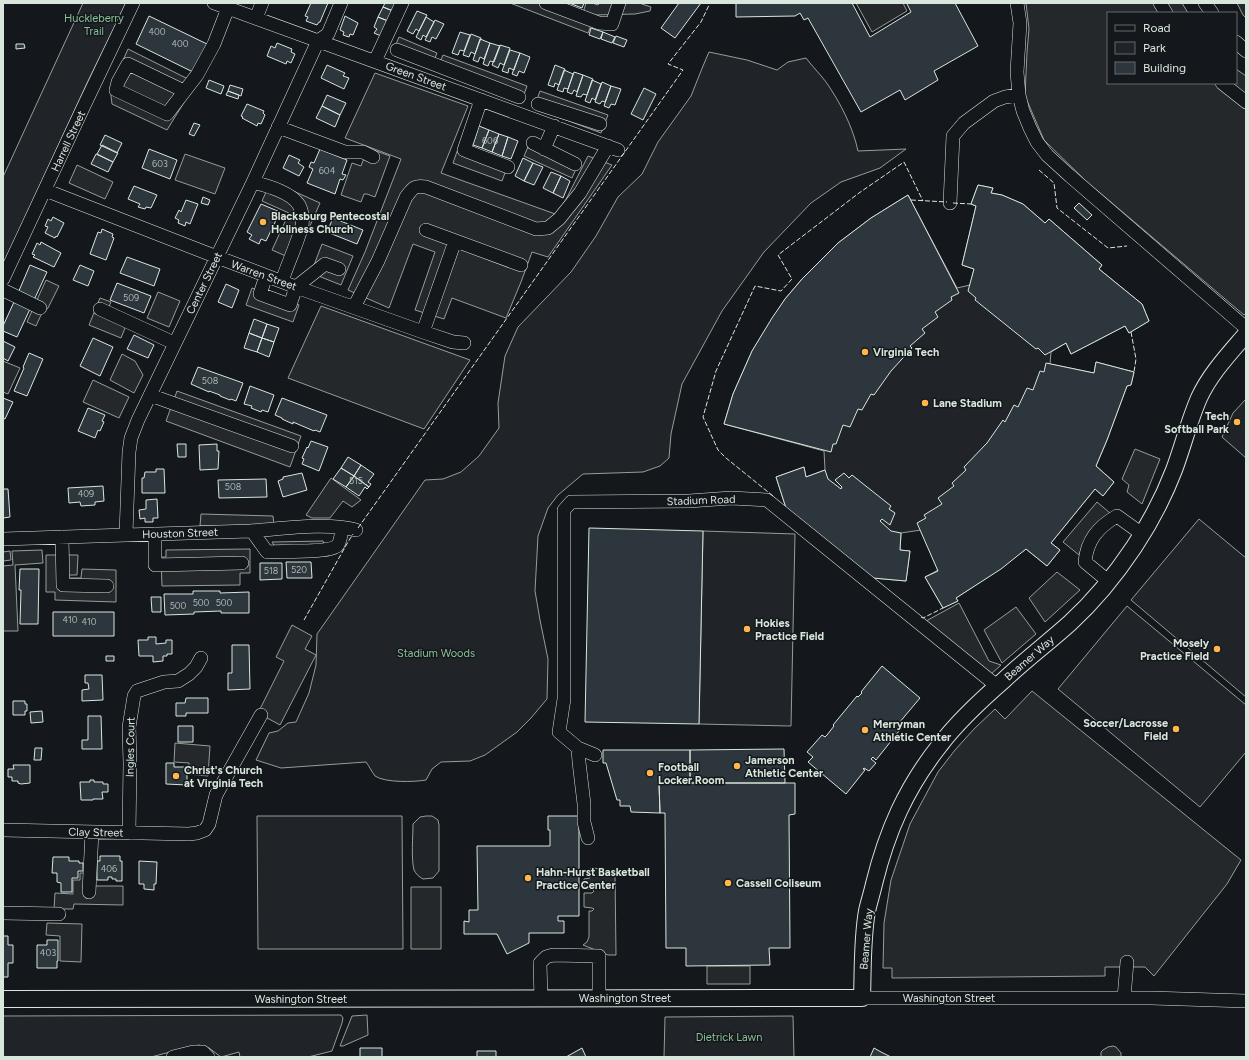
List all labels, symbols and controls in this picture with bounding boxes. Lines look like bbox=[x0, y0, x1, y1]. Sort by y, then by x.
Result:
park label: Huckleberry Trail bbox=[64, 12, 124, 38]
legend bbox=[1107, 12, 1237, 84]
text: Road bbox=[1143, 21, 1171, 35]
house number: 400 bbox=[148, 26, 166, 37]
house number: 400 bbox=[171, 38, 189, 49]
text: Park bbox=[1143, 41, 1166, 55]
street label: Green Street bbox=[384, 59, 448, 93]
text: Building bbox=[1143, 61, 1186, 75]
street label: Harrell Street bbox=[49, 109, 88, 174]
house number: 606 bbox=[482, 135, 498, 146]
house number: 603 bbox=[152, 158, 168, 169]
house number: 604 bbox=[319, 165, 336, 176]
place label: Blacksburg Pentecostal Holiness Church bbox=[271, 210, 390, 236]
marker: Blacksburg Pentecostal Holiness Church bbox=[258, 217, 268, 227]
street label: Center Street bbox=[184, 250, 225, 316]
street label: Warren Street bbox=[229, 258, 298, 293]
house number: 509 bbox=[123, 292, 139, 303]
place label: Virginia Tech bbox=[873, 346, 939, 359]
marker: Virginia Tech bbox=[860, 347, 870, 357]
house number: 508 bbox=[202, 375, 219, 386]
place label: Lane Stadium bbox=[933, 397, 1002, 410]
marker: Lane Stadium bbox=[920, 398, 930, 408]
place label: Tech Softball Park bbox=[1164, 410, 1229, 436]
marker: Tech Softball Park bbox=[1232, 417, 1242, 427]
house number: 515 bbox=[349, 475, 363, 486]
house number: 508 bbox=[225, 481, 242, 492]
house number: 409 bbox=[78, 488, 94, 499]
street label: Stadium Road bbox=[666, 493, 736, 508]
street label: Houston Street bbox=[142, 526, 218, 541]
house number: 520 bbox=[291, 564, 307, 575]
house number: 518 bbox=[264, 565, 279, 576]
house number: 500 bbox=[193, 597, 210, 608]
house number: 500 bbox=[216, 597, 233, 608]
house number: 500 bbox=[170, 600, 187, 611]
house number: 410 bbox=[62, 614, 78, 625]
house number: 410 bbox=[81, 616, 97, 627]
place label: Hokies Practice Field bbox=[755, 617, 824, 643]
marker: Hokies Practice Field bbox=[742, 624, 752, 634]
street label: Beamer Way bbox=[1002, 633, 1057, 683]
place label: Mosely Practice Field bbox=[1140, 637, 1210, 663]
marker: Mosely Practice Field bbox=[1212, 644, 1222, 654]
park label: Stadium Woods bbox=[397, 647, 475, 660]
street label: Ingles Court bbox=[123, 717, 138, 777]
place label: Soccer/Lacrosse Field bbox=[1083, 717, 1168, 743]
place label: Merryman Athletic Center bbox=[873, 718, 952, 744]
marker: Soccer/Lacrosse Field bbox=[1171, 724, 1181, 734]
marker: Merryman Athletic Center bbox=[860, 725, 870, 735]
place label: Jamerson Athletic Center bbox=[745, 754, 824, 780]
place label: Football Locker Room bbox=[658, 761, 725, 787]
marker: Jamerson Athletic Center bbox=[732, 761, 742, 771]
place label: Christ's Church at Virginia Tech bbox=[184, 764, 263, 790]
marker: Football Locker Room bbox=[645, 768, 655, 778]
marker: Christ's Church at Virginia Tech bbox=[171, 771, 181, 781]
street label: Clay Street bbox=[68, 826, 124, 839]
house number: 406 bbox=[101, 863, 117, 874]
place label: Hahn-Hurst Basketball Practice Center bbox=[536, 866, 650, 892]
marker: Hahn-Hurst Basketball Practice Center bbox=[523, 873, 533, 883]
place label: Cassell Coliseum bbox=[736, 877, 822, 890]
marker: Cassell Coliseum bbox=[723, 878, 733, 888]
street label: Beamer Way bbox=[857, 908, 876, 970]
house number: 403 bbox=[40, 947, 56, 958]
street label: Washington Street bbox=[579, 992, 671, 1005]
street label: Washington Street bbox=[903, 992, 995, 1005]
street label: Washington Street bbox=[255, 993, 347, 1006]
park label: Dietrick Lawn bbox=[696, 1031, 762, 1044]

